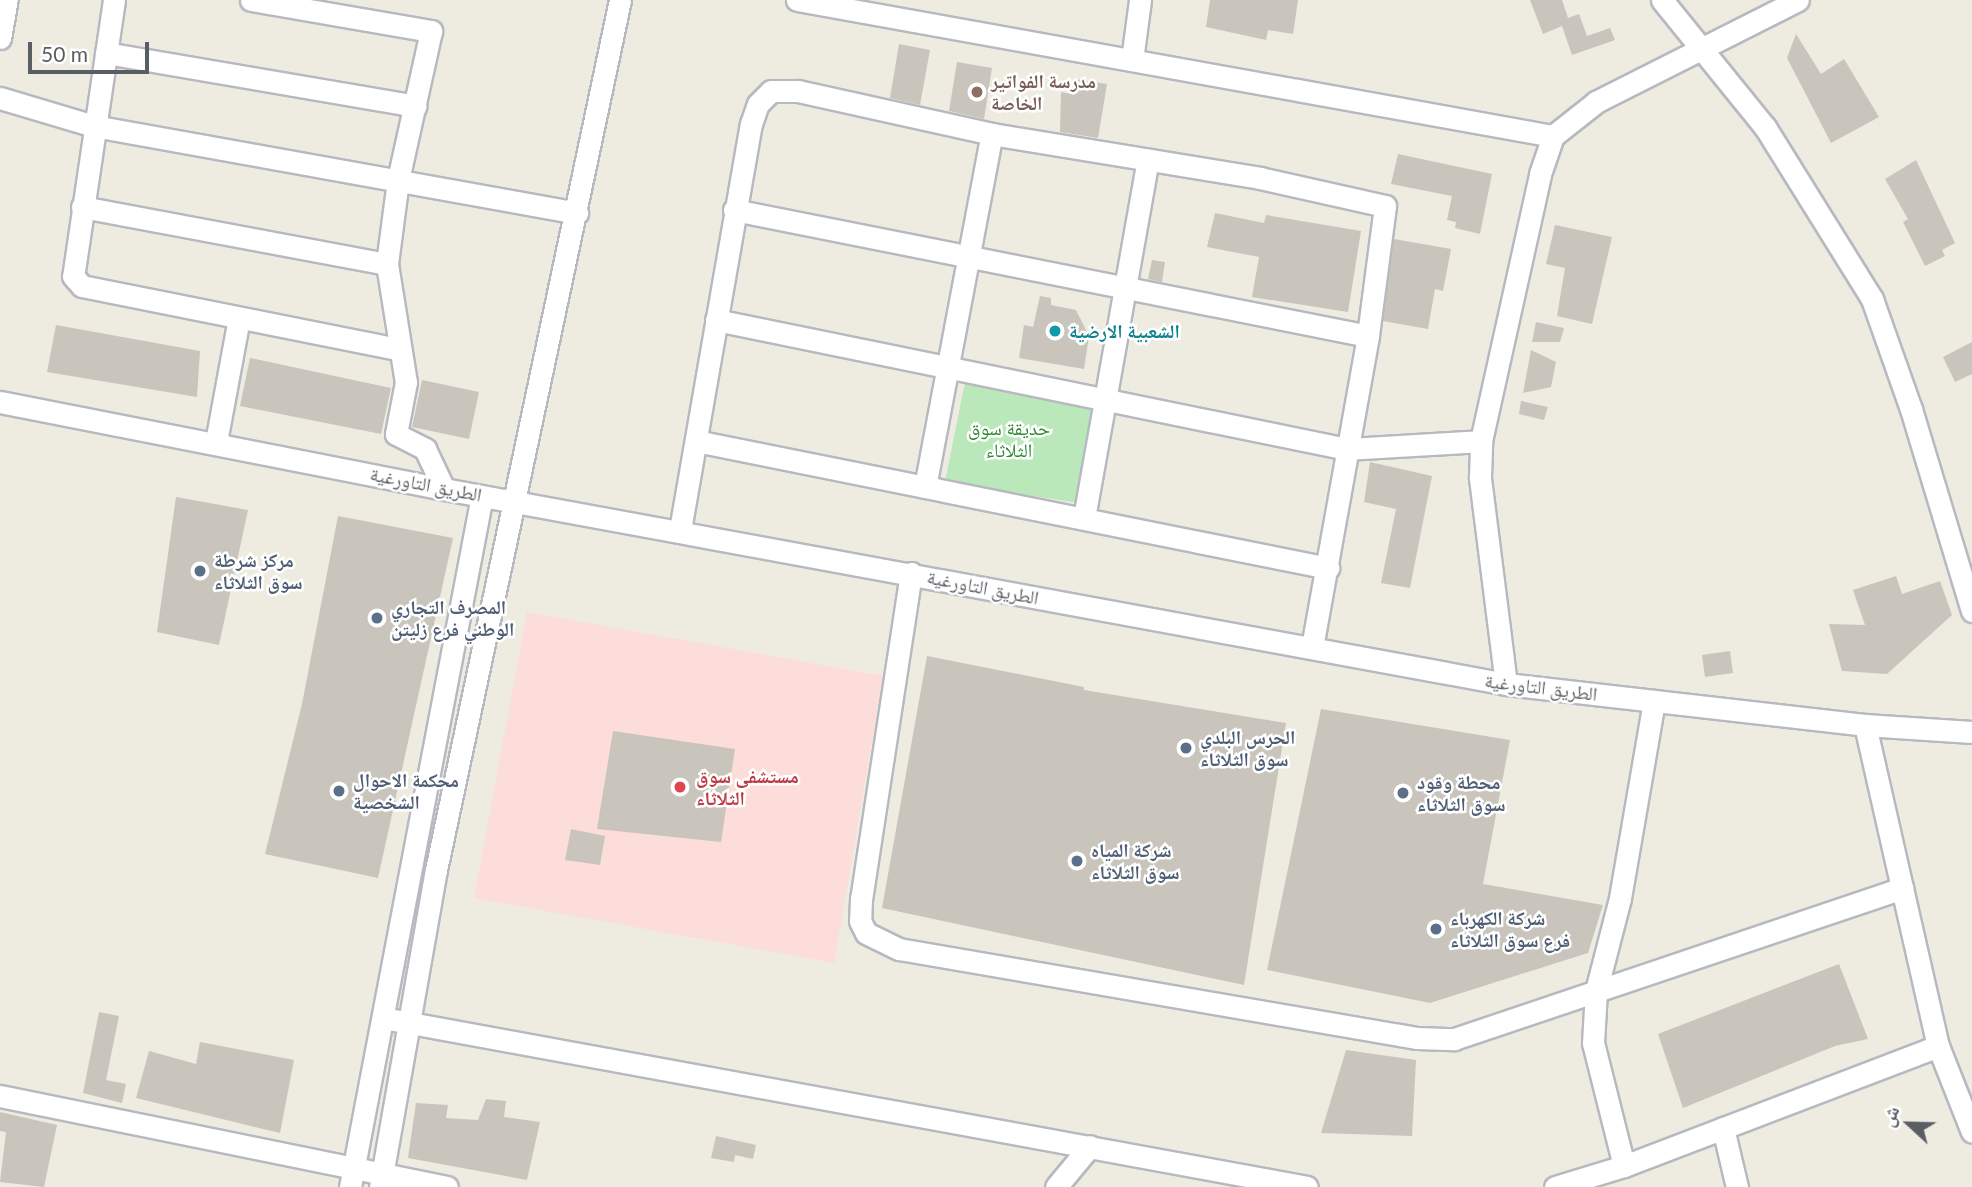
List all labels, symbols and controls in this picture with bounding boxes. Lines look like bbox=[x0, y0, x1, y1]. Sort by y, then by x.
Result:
scale bar bbox=[32, 28, 152, 72]
text: 50 m bbox=[41, 41, 88, 66]
place label: مدرسة الفواتير الخاصة bbox=[991, 70, 1096, 114]
marker: مدرسة الفواتير الخاصة bbox=[969, 84, 985, 100]
place label: الشعبية الارضية bbox=[1069, 320, 1180, 342]
marker: الشعبية الارضية bbox=[1047, 323, 1063, 339]
park label: حديقة سوق الثلاثاء bbox=[968, 417, 1050, 461]
street label: الطريق التاورغية bbox=[368, 462, 484, 506]
place label: مركز شرطة سوق الثلاثاء bbox=[214, 549, 303, 593]
marker: مركز شرطة سوق الثلاثاء bbox=[192, 563, 208, 579]
street label: الطريق التاورغية bbox=[925, 565, 1041, 609]
place label: المصرف التجاري الوطني فرع زليتن bbox=[391, 596, 514, 640]
marker: المصرف التجاري الوطني فرع زليتن bbox=[369, 610, 385, 626]
street label: الطريق التاورغية bbox=[1483, 669, 1599, 705]
place label: الحرس البلدي سوق الثلاثاء bbox=[1200, 726, 1295, 770]
marker: الحرس البلدي سوق الثلاثاء bbox=[1178, 740, 1194, 756]
place label: مستشفى سوق الثلاثاء bbox=[696, 765, 799, 809]
place label: محكمة الاحوال الشخصية bbox=[353, 769, 459, 813]
place label: محطة وقود سوق الثلاثاء bbox=[1417, 771, 1506, 815]
marker: مستشفى سوق الثلاثاء bbox=[670, 777, 690, 797]
marker: محكمة الاحوال الشخصية bbox=[331, 783, 347, 799]
marker: محطة وقود سوق الثلاثاء bbox=[1395, 785, 1411, 801]
place label: شركة المياه سوق الثلاثاء bbox=[1091, 839, 1180, 883]
marker: شركة المياه سوق الثلاثاء bbox=[1069, 853, 1085, 869]
place label: شركة الكهرباء فرع سوق الثلاثاء bbox=[1450, 907, 1570, 951]
marker: شركة الكهرباء فرع سوق الثلاثاء bbox=[1428, 921, 1444, 937]
north arrow bbox=[1874, 1089, 1944, 1159]
text: ش bbox=[1875, 1102, 1904, 1130]

